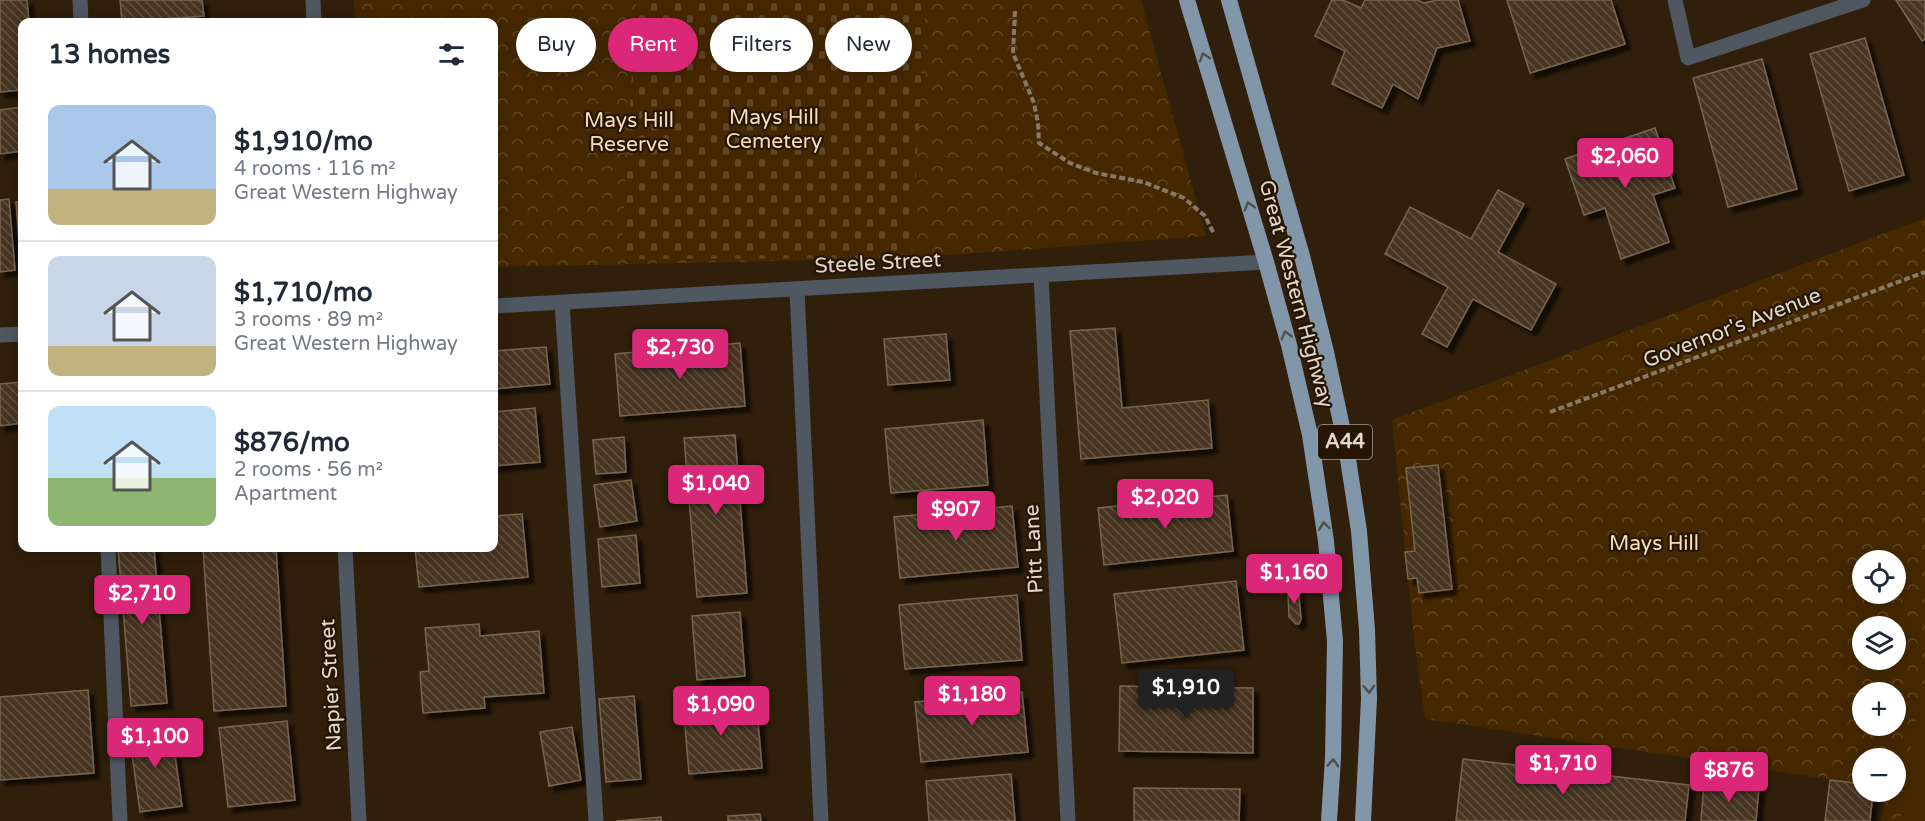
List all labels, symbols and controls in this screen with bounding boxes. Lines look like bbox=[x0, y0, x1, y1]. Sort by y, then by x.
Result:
chip: Buy bbox=[516, 18, 596, 72]
chip: Rent bbox=[608, 18, 698, 72]
chip: Filters bbox=[710, 18, 813, 72]
chip: New bbox=[825, 18, 912, 72]
icon: filters bbox=[435, 38, 468, 71]
text: 13 homes bbox=[48, 39, 170, 70]
one-way arrow bbox=[1199, 52, 1212, 63]
park label: Mays Hill Cemetery bbox=[726, 105, 822, 154]
park label: Mays Hill Reserve bbox=[584, 108, 674, 157]
text: $1,910/mo bbox=[234, 126, 373, 157]
icon: home bbox=[96, 129, 168, 201]
pin: $2,060 bbox=[1576, 138, 1674, 189]
text: $2,060 bbox=[1591, 145, 1659, 169]
text: 4 rooms · 116 m² bbox=[234, 157, 396, 181]
street label: Great Western Highway bbox=[1254, 177, 1338, 411]
text: Great Western Highway bbox=[234, 181, 458, 205]
one-way arrow bbox=[1244, 201, 1256, 212]
street label: Steele Street bbox=[814, 247, 942, 279]
text: $1,710/mo bbox=[234, 277, 373, 308]
icon: home bbox=[96, 280, 168, 352]
street label: Governor's Avenue bbox=[1640, 283, 1825, 373]
text: 3 rooms · 89 m² bbox=[234, 308, 383, 332]
pin: $2,730 bbox=[631, 329, 729, 380]
one-way arrow bbox=[1281, 330, 1293, 341]
text: Great Western Highway bbox=[234, 332, 458, 356]
text: $2,730 bbox=[646, 336, 714, 360]
road number: A44 bbox=[1318, 425, 1372, 459]
text: $876/mo bbox=[234, 427, 350, 458]
icon: home bbox=[96, 430, 168, 502]
text: 2 rooms · 56 m² bbox=[234, 458, 383, 482]
pin: $1,040 bbox=[667, 465, 765, 516]
text: $1,040 bbox=[682, 472, 750, 496]
pin: $2,020 bbox=[1116, 479, 1214, 530]
text: Apartment bbox=[234, 482, 337, 506]
text: $2,020 bbox=[1131, 486, 1199, 510]
pin: $907 bbox=[920, 491, 992, 542]
text: $907 bbox=[931, 498, 981, 522]
street label: Pitt Lane bbox=[1019, 504, 1049, 594]
one-way arrow bbox=[1319, 522, 1331, 531]
park label: Mays Hill bbox=[1609, 531, 1699, 556]
map controls bbox=[1852, 550, 1906, 802]
button: locate bbox=[1852, 550, 1906, 604]
pin: $1,160 bbox=[1245, 554, 1343, 605]
text: $1,160 bbox=[1260, 561, 1328, 585]
pin: $2,710 bbox=[93, 575, 191, 626]
text: $2,710 bbox=[108, 582, 176, 606]
button: layers bbox=[1852, 616, 1906, 670]
street label: Napier Street bbox=[315, 618, 347, 752]
pin: $1,910 bbox=[1137, 669, 1235, 720]
pin: $1,180 bbox=[923, 676, 1021, 727]
text: $1,910 bbox=[1152, 676, 1220, 700]
button: + bbox=[1852, 682, 1906, 736]
text: $1,180 bbox=[938, 683, 1006, 707]
one-way arrow bbox=[1362, 684, 1375, 693]
pin: $1,090 bbox=[672, 686, 770, 737]
text: $1,090 bbox=[687, 693, 755, 717]
pin: $1,100 bbox=[106, 718, 204, 769]
text: $1,100 bbox=[121, 725, 189, 749]
pin: $1,710 bbox=[1514, 745, 1612, 796]
button: − bbox=[1852, 748, 1906, 802]
text: $1,710 bbox=[1529, 752, 1597, 776]
pin: $876 bbox=[1693, 752, 1765, 803]
one-way arrow bbox=[1326, 758, 1339, 767]
text: $876 bbox=[1704, 759, 1754, 783]

